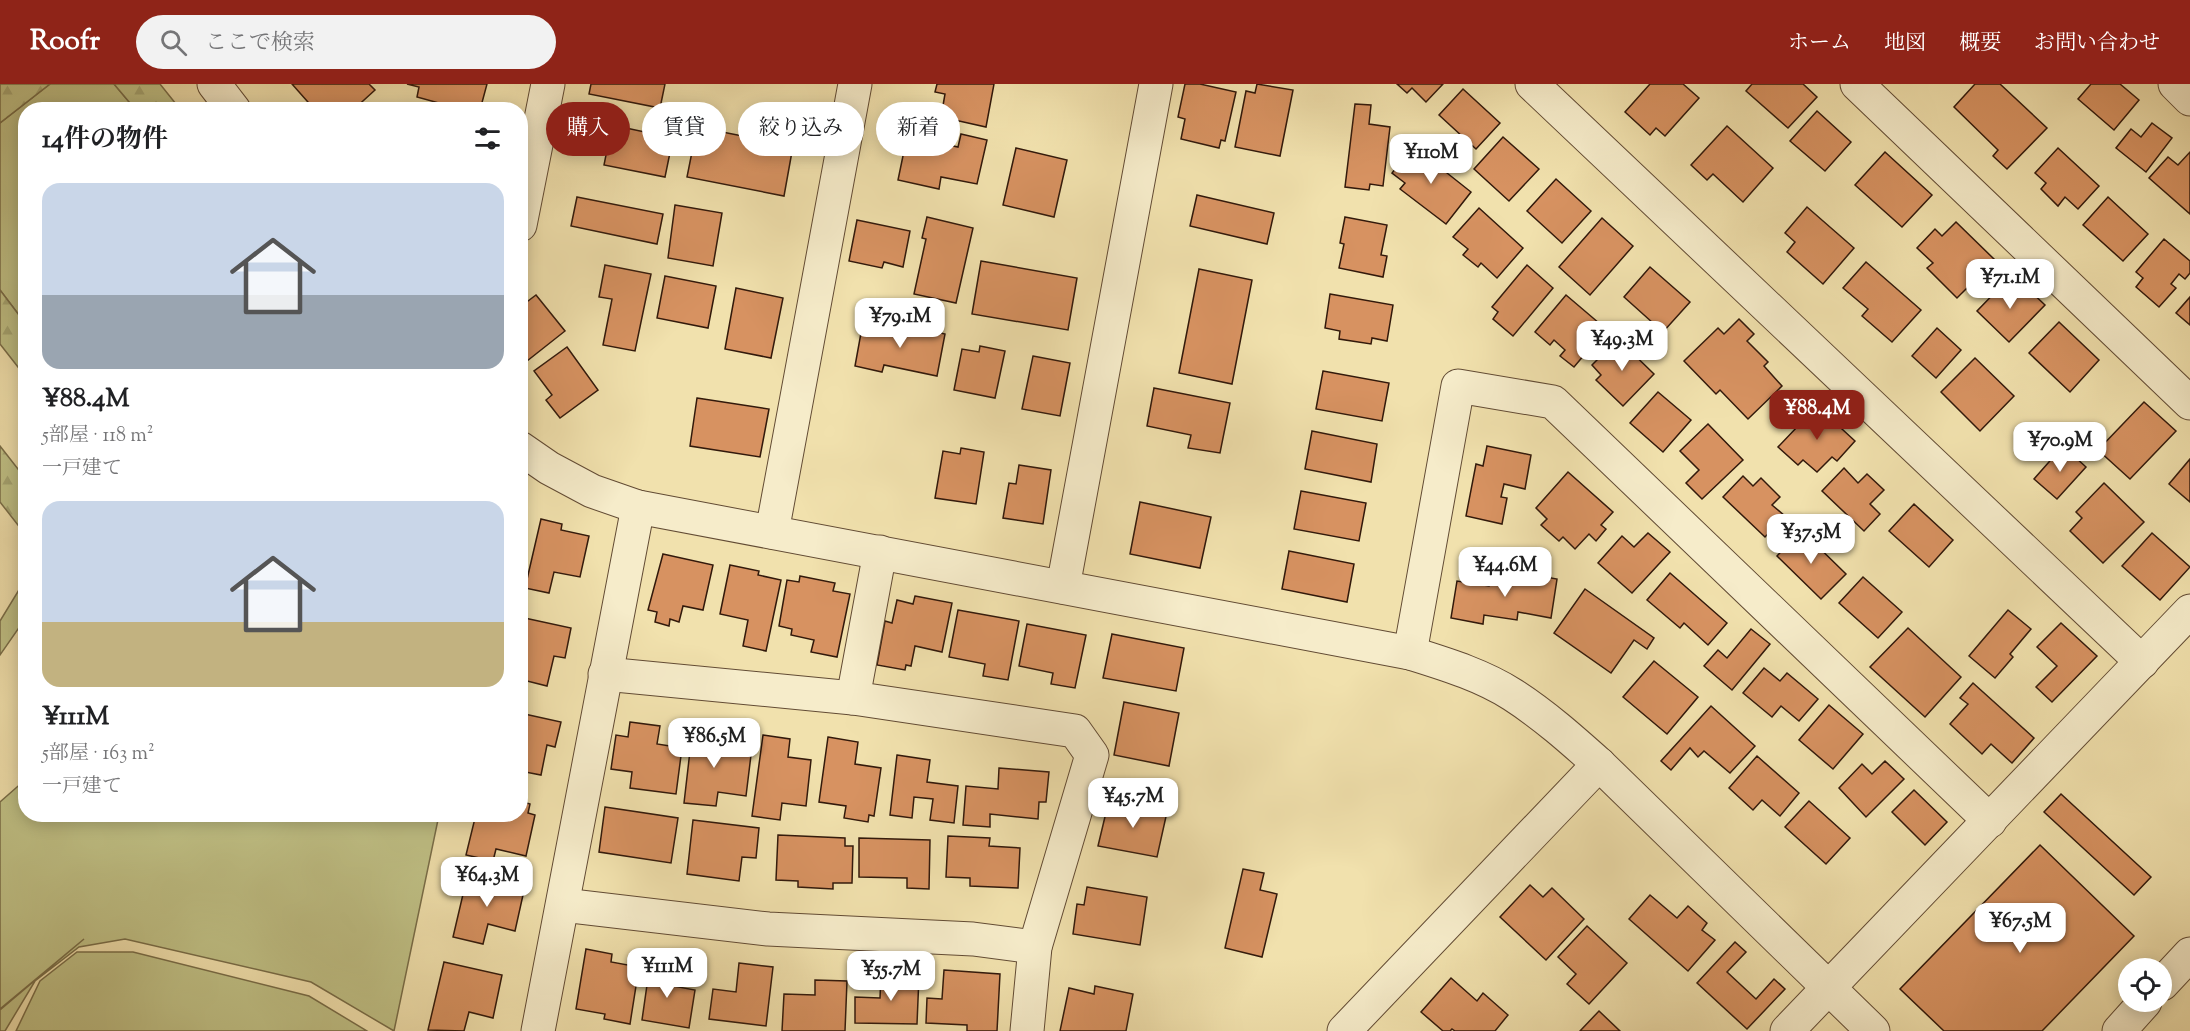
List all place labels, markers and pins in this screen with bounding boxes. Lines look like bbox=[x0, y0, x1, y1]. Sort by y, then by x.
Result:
pin: ¥110M bbox=[1389, 134, 1473, 185]
pin: ¥71.1M bbox=[1961, 259, 2059, 310]
pin: ¥79.1M bbox=[851, 298, 949, 349]
pin: ¥49.3M bbox=[1573, 321, 1671, 372]
pin: ¥88.4M bbox=[1768, 390, 1866, 441]
pin: ¥70.9M bbox=[2011, 422, 2109, 473]
pin: ¥37.5M bbox=[1762, 514, 1860, 565]
pin: ¥44.6M bbox=[1456, 547, 1554, 598]
pin: ¥86.5M bbox=[665, 718, 763, 769]
pin: ¥45.7M bbox=[1084, 778, 1182, 829]
pin: ¥64.3M bbox=[438, 857, 536, 908]
pin: ¥67.5M bbox=[1971, 903, 2069, 954]
pin: ¥111M bbox=[625, 948, 709, 999]
pin: ¥55.7M bbox=[842, 951, 940, 1002]

